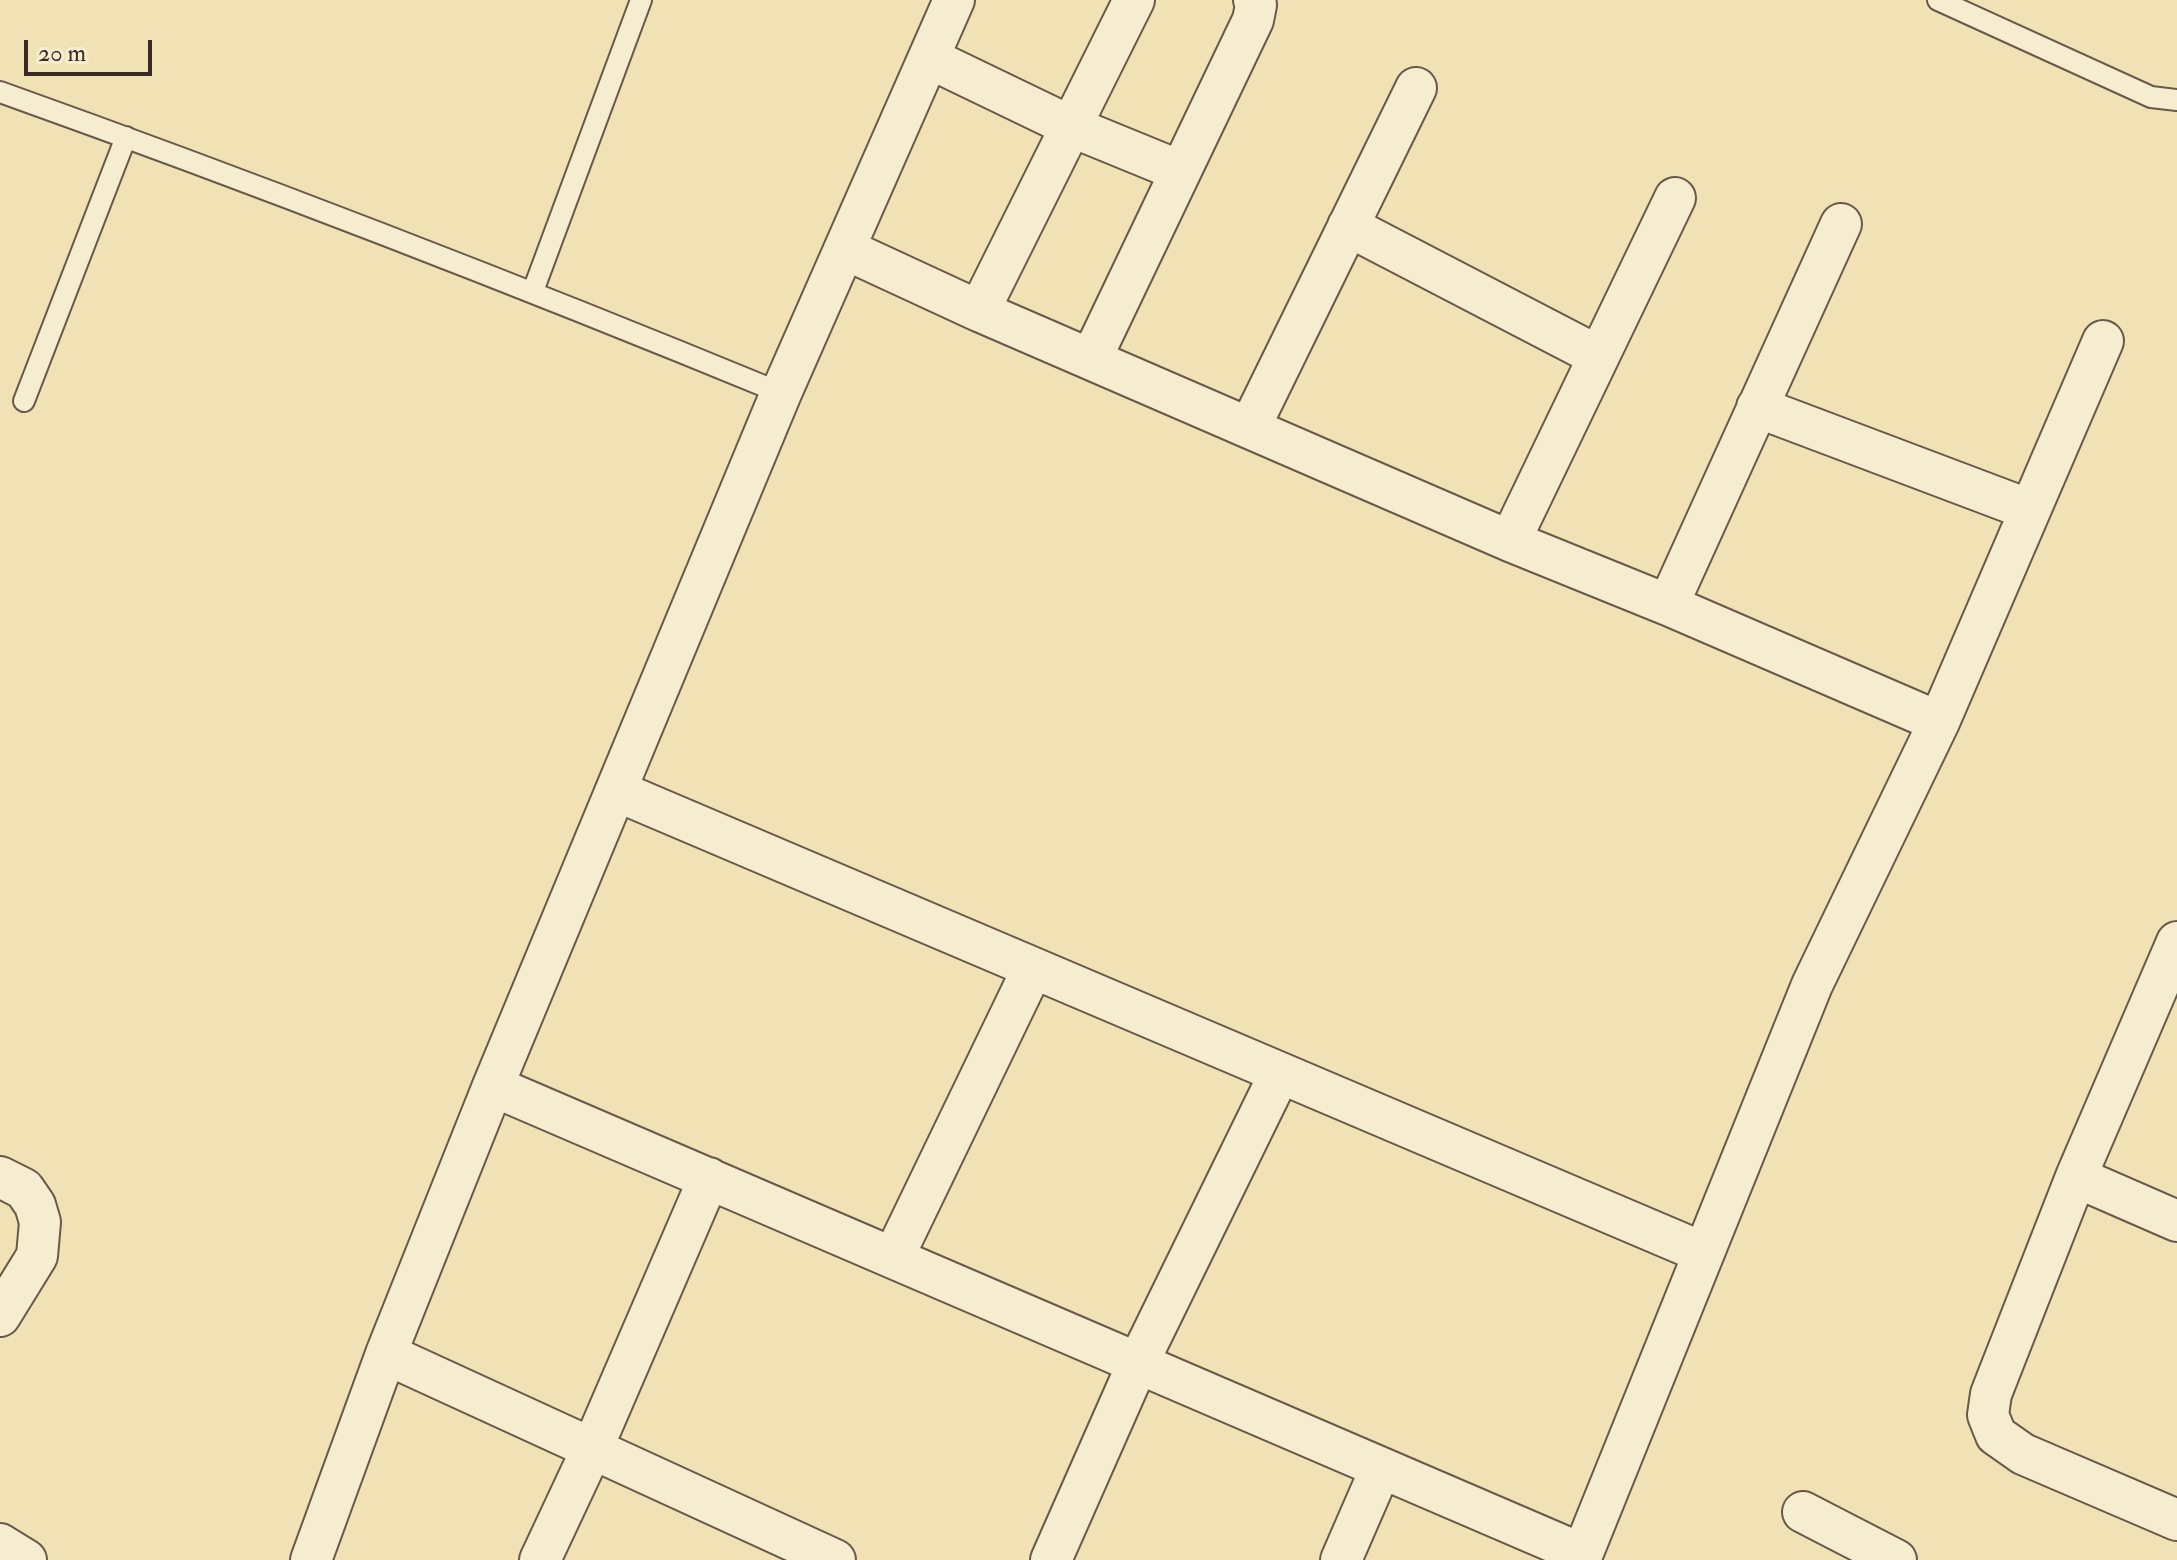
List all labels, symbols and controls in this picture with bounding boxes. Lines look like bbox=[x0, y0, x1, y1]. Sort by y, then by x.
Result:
scale bar bbox=[28, 24, 156, 74]
text: 20 m bbox=[38, 38, 86, 69]

